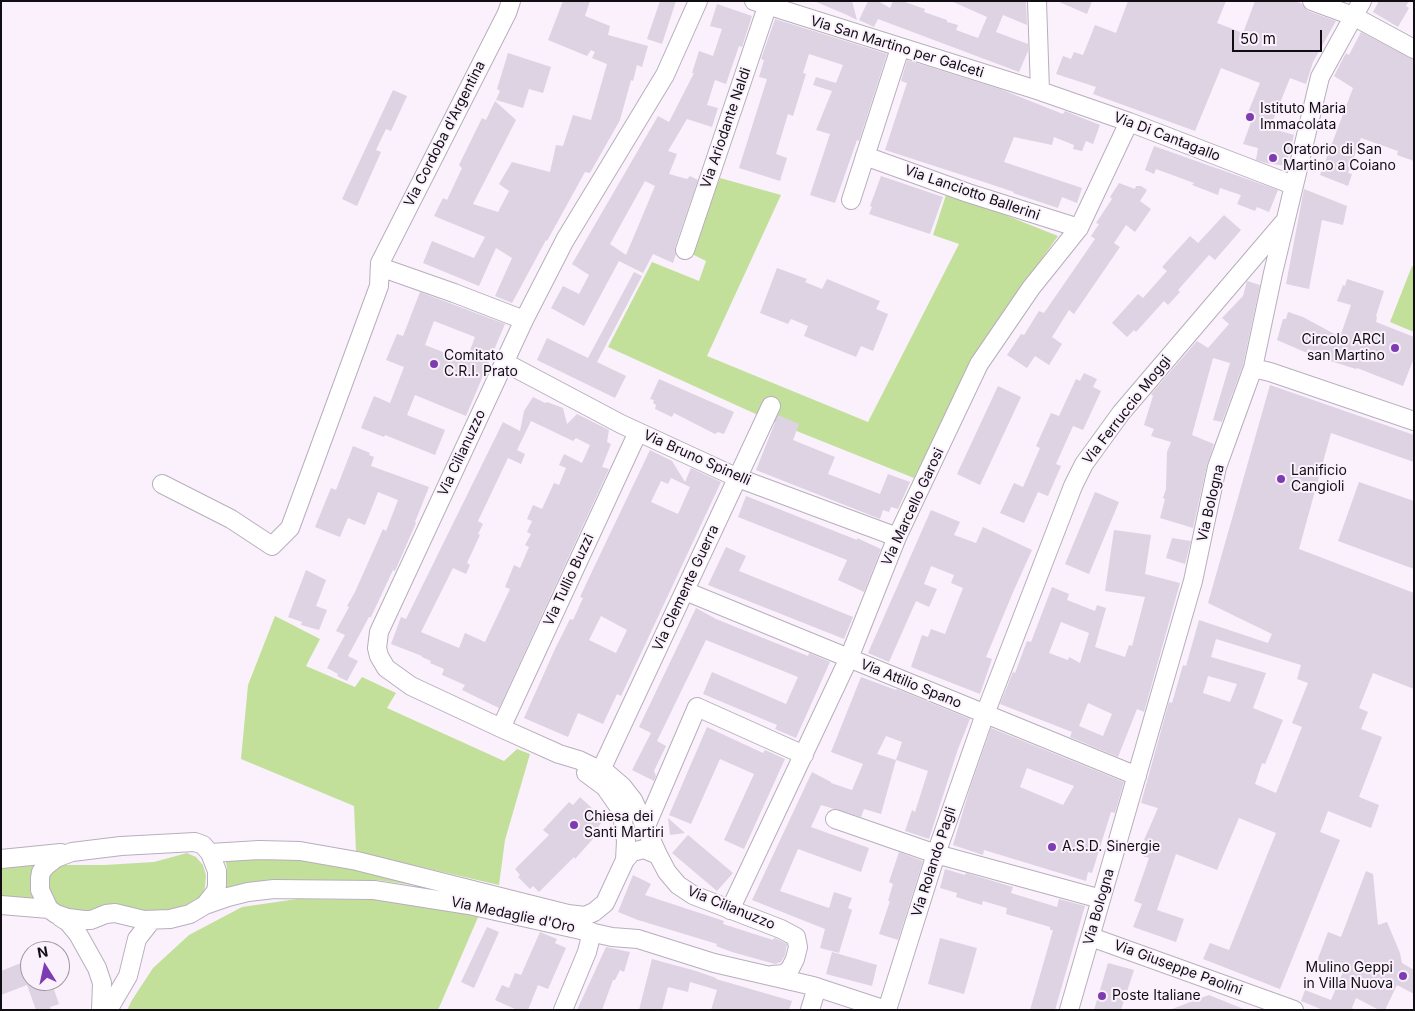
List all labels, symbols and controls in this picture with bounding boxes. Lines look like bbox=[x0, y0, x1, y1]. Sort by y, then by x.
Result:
street label: Via San Martino per Galceti bbox=[808, 13, 986, 81]
scale bar bbox=[1235, 20, 1325, 52]
text: 50 m bbox=[1240, 29, 1276, 48]
street label: Via Cordoba d'Argentina bbox=[401, 58, 489, 210]
street label: Via Ariodante Naldi bbox=[697, 65, 755, 191]
place label: Istituto Maria Immacolata bbox=[1260, 101, 1346, 134]
street label: Via Di Cantagallo bbox=[1111, 109, 1223, 165]
marker: Istituto Maria Immacolata bbox=[1244, 111, 1256, 123]
place label: Oratorio di San Martino a Coiano bbox=[1283, 142, 1396, 174]
marker: Oratorio di San Martino a Coiano bbox=[1267, 152, 1279, 164]
street label: Via Lanciotto Ballerini bbox=[902, 162, 1042, 224]
place label: Circolo ARCI san Martino bbox=[1302, 332, 1385, 364]
marker: Circolo ARCI san Martino bbox=[1389, 342, 1401, 354]
place label: Comitato C.R.I. Prato bbox=[444, 348, 518, 381]
street label: Via Ferruccio Moggi bbox=[1079, 352, 1175, 468]
marker: Comitato C.R.I. Prato bbox=[428, 358, 440, 370]
street label: Via Cilianuzzo bbox=[435, 407, 489, 499]
street label: Via Bruno Spinelli bbox=[641, 427, 753, 489]
street label: Via Marcello Garosi bbox=[878, 445, 948, 569]
street label: Via Bologna bbox=[1194, 463, 1228, 543]
place label: Lanificio Cangioli bbox=[1291, 463, 1347, 496]
marker: Lanificio Cangioli bbox=[1275, 473, 1287, 485]
street label: Via Clemente Guerra bbox=[649, 522, 723, 654]
street label: Via Tullio Buzzi bbox=[540, 531, 598, 629]
street label: Via Attilio Spano bbox=[858, 656, 964, 712]
street label: Via Rolando Pagli bbox=[908, 805, 960, 919]
place label: Chiesa dei Santi Martiri bbox=[584, 809, 664, 842]
marker: Chiesa dei Santi Martiri bbox=[568, 819, 580, 831]
place label: A.S.D. Sinergie bbox=[1062, 839, 1160, 855]
marker: A.S.D. Sinergie bbox=[1046, 841, 1058, 853]
street label: Via Bologna bbox=[1080, 867, 1118, 947]
street label: Via Cilianuzzo bbox=[685, 883, 777, 933]
street label: Via Medaglie d'Oro bbox=[449, 894, 577, 936]
street label: Via Giuseppe Paolini bbox=[1112, 937, 1244, 999]
north arrow bbox=[20, 941, 70, 991]
text: N bbox=[36, 942, 49, 961]
place label: Mulino Geppi in Villa Nuova bbox=[1303, 960, 1393, 992]
marker: Mulino Geppi in Villa Nuova bbox=[1397, 970, 1409, 982]
place label: Poste Italiane bbox=[1112, 988, 1201, 1004]
marker: Poste Italiane bbox=[1096, 990, 1108, 1002]

